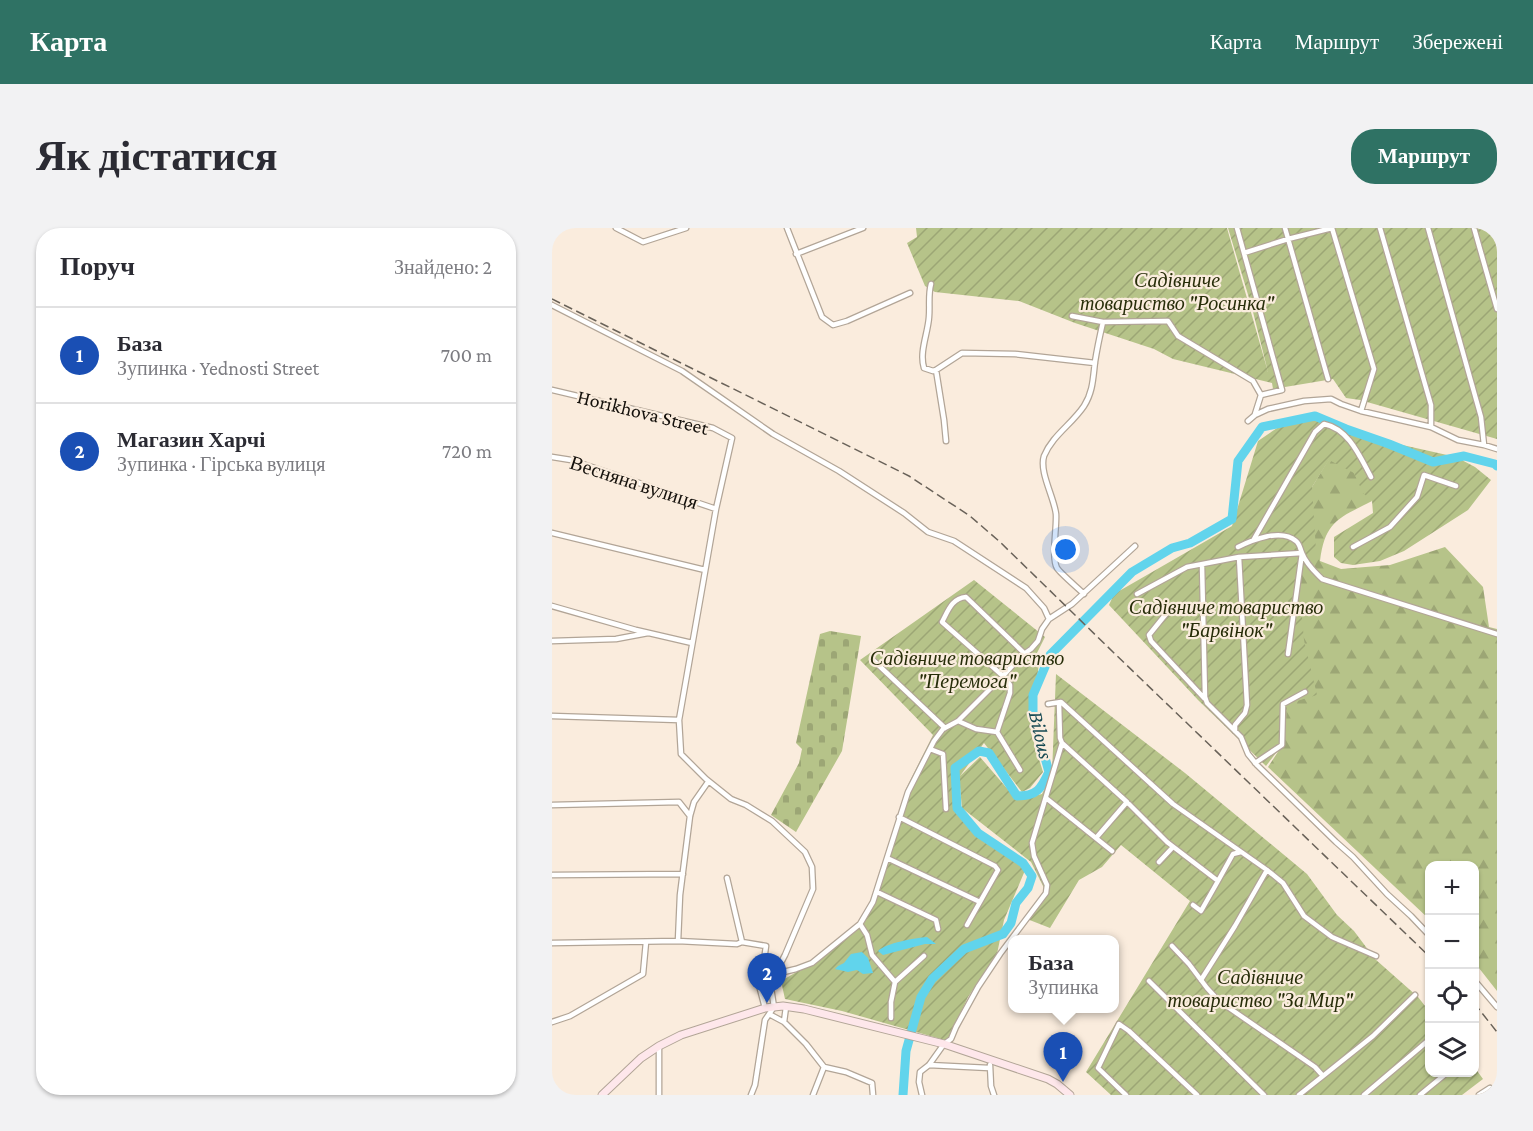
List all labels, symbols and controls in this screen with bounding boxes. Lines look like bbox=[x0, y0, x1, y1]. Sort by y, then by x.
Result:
text: Карта bbox=[30, 26, 107, 57]
text: Карта bbox=[1210, 30, 1262, 54]
text: Маршрут bbox=[1295, 30, 1379, 54]
text: Збережені bbox=[1412, 30, 1503, 54]
button: Маршрут bbox=[1351, 129, 1497, 184]
text: Як дістатися bbox=[36, 132, 277, 179]
text: Поруч bbox=[60, 252, 135, 281]
text: Знайдено: 2 bbox=[394, 256, 492, 278]
park label: Садівниче товариство "Росинка" bbox=[1080, 269, 1275, 315]
text: База bbox=[117, 331, 162, 356]
text: 1 bbox=[76, 344, 83, 366]
text: 700 m bbox=[441, 344, 492, 366]
text: Зупинка · Yednosti Street bbox=[117, 357, 319, 379]
street label: Horikhova Street bbox=[575, 385, 711, 439]
text: Магазин Харчі bbox=[117, 427, 265, 452]
text: 2 bbox=[74, 440, 85, 462]
text: 720 m bbox=[442, 440, 492, 462]
street label: Весняна вулиця bbox=[567, 451, 701, 514]
text: Зупинка · Гірська вулиця bbox=[117, 453, 325, 475]
your location bbox=[1051, 535, 1080, 564]
park label: Садівниче товариство "Барвінок" bbox=[1129, 596, 1323, 642]
park label: Садівниче товариство "Перемога" bbox=[870, 647, 1064, 693]
water label: Bilous bbox=[1024, 709, 1058, 762]
map controls bbox=[1425, 861, 1479, 1077]
button: + bbox=[1425, 861, 1479, 915]
button: − bbox=[1425, 915, 1479, 969]
popup bbox=[1008, 935, 1119, 1013]
text: База bbox=[1028, 950, 1074, 975]
pin: 2 bbox=[748, 954, 786, 1003]
park label: Садівниче товариство "За Мир" bbox=[1168, 966, 1353, 1012]
button: locate bbox=[1425, 969, 1479, 1023]
text: Зупинка bbox=[1028, 976, 1099, 998]
button: layers bbox=[1425, 1023, 1479, 1077]
pin: 1 bbox=[1044, 1032, 1082, 1082]

